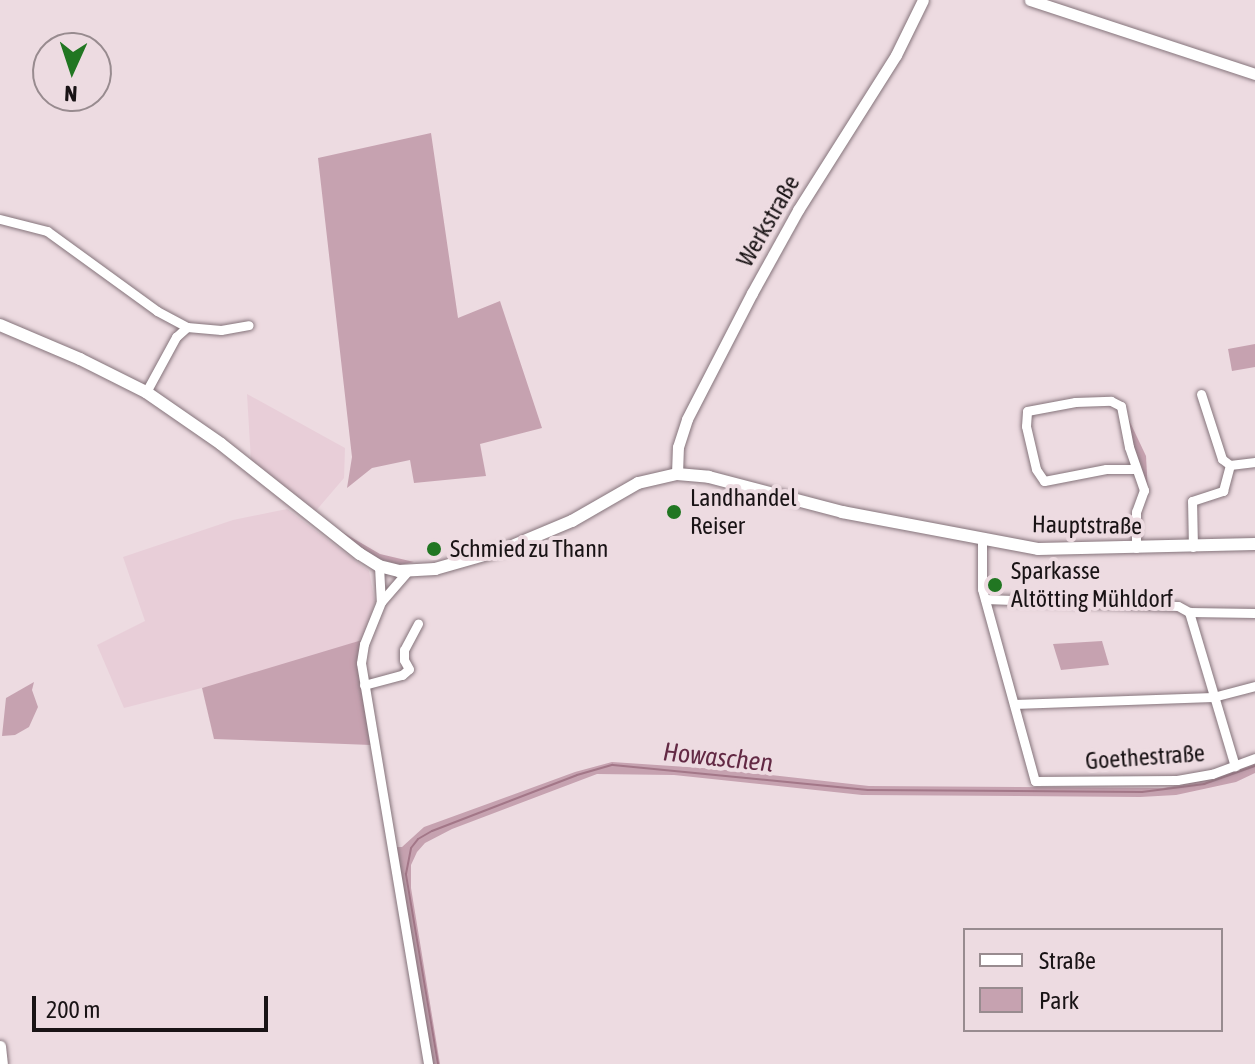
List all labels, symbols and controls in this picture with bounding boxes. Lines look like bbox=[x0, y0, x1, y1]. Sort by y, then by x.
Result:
north arrow bbox=[32, 32, 112, 112]
text: N bbox=[64, 81, 78, 107]
street label: Werkstraße bbox=[730, 170, 806, 272]
place label: Landhandel Reiser bbox=[690, 484, 797, 540]
marker: Landhandel Reiser bbox=[665, 503, 683, 521]
street label: Hauptstraße bbox=[1032, 510, 1142, 540]
place label: Schmied zu Thann bbox=[450, 535, 608, 563]
marker: Schmied zu Thann bbox=[425, 540, 443, 558]
place label: Sparkasse Altötting Mühldorf bbox=[1011, 557, 1173, 613]
marker: Sparkasse Altötting Mühldorf bbox=[986, 576, 1004, 594]
water label: Howaschen bbox=[662, 737, 774, 779]
street label: Goethestraße bbox=[1084, 738, 1206, 776]
legend bbox=[963, 928, 1223, 1032]
text: Straße bbox=[1039, 947, 1096, 974]
scale bar bbox=[36, 980, 272, 1030]
text: Park bbox=[1039, 987, 1079, 1014]
text: 200 m bbox=[46, 996, 100, 1023]

